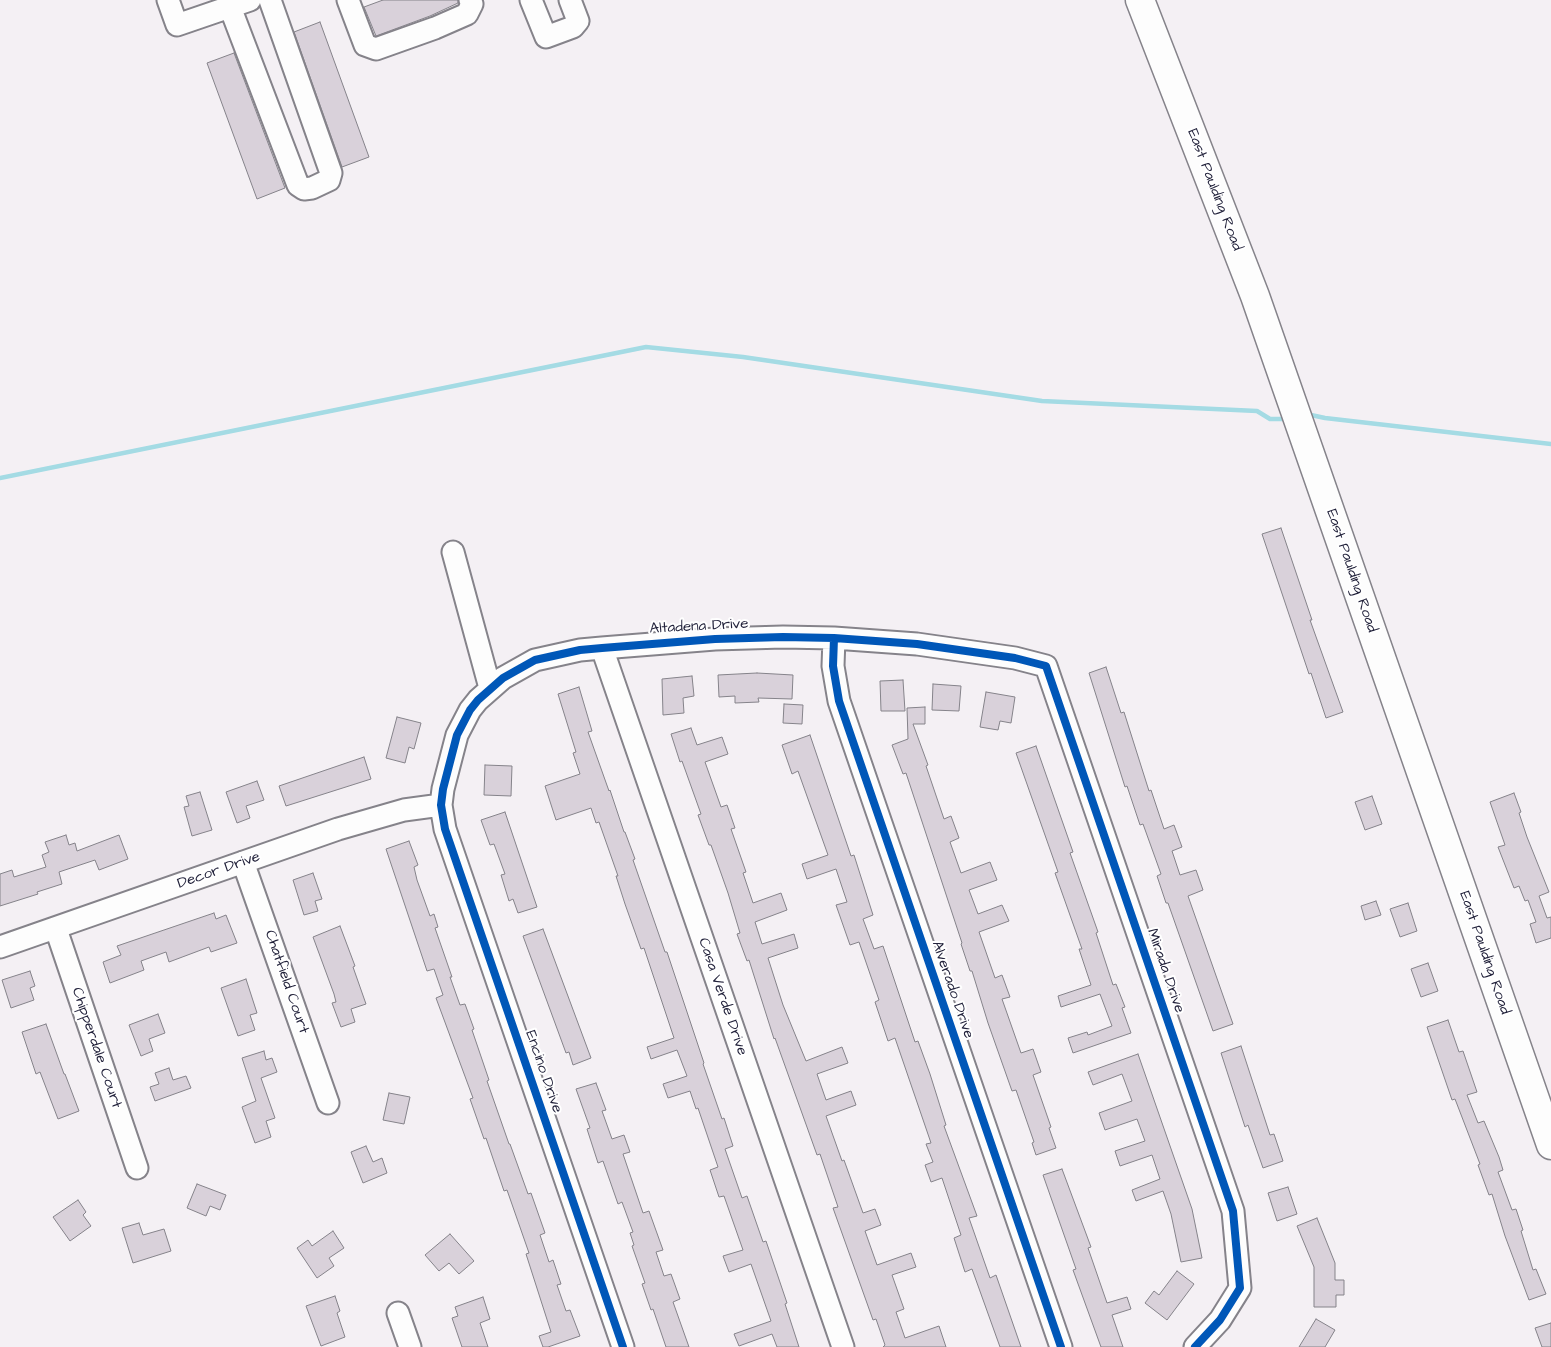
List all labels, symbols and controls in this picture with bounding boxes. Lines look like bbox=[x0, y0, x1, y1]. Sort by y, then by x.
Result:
street label: East Paulding Road bbox=[1182, 127, 1246, 253]
street label: East Paulding Road bbox=[1322, 507, 1380, 635]
street label: Altadena Drive bbox=[649, 615, 749, 639]
street label: Decor Drive bbox=[175, 848, 263, 894]
street label: East Paulding Road bbox=[1455, 889, 1513, 1017]
street label: Mirada Drive bbox=[1142, 926, 1188, 1016]
street label: Chatfield Court bbox=[260, 928, 312, 1036]
street label: Casa Verde Drive bbox=[693, 936, 751, 1058]
street label: Alverado Drive bbox=[927, 939, 977, 1041]
street label: Chipperdale Court bbox=[67, 985, 125, 1111]
street label: Encino Drive bbox=[520, 1028, 566, 1116]

